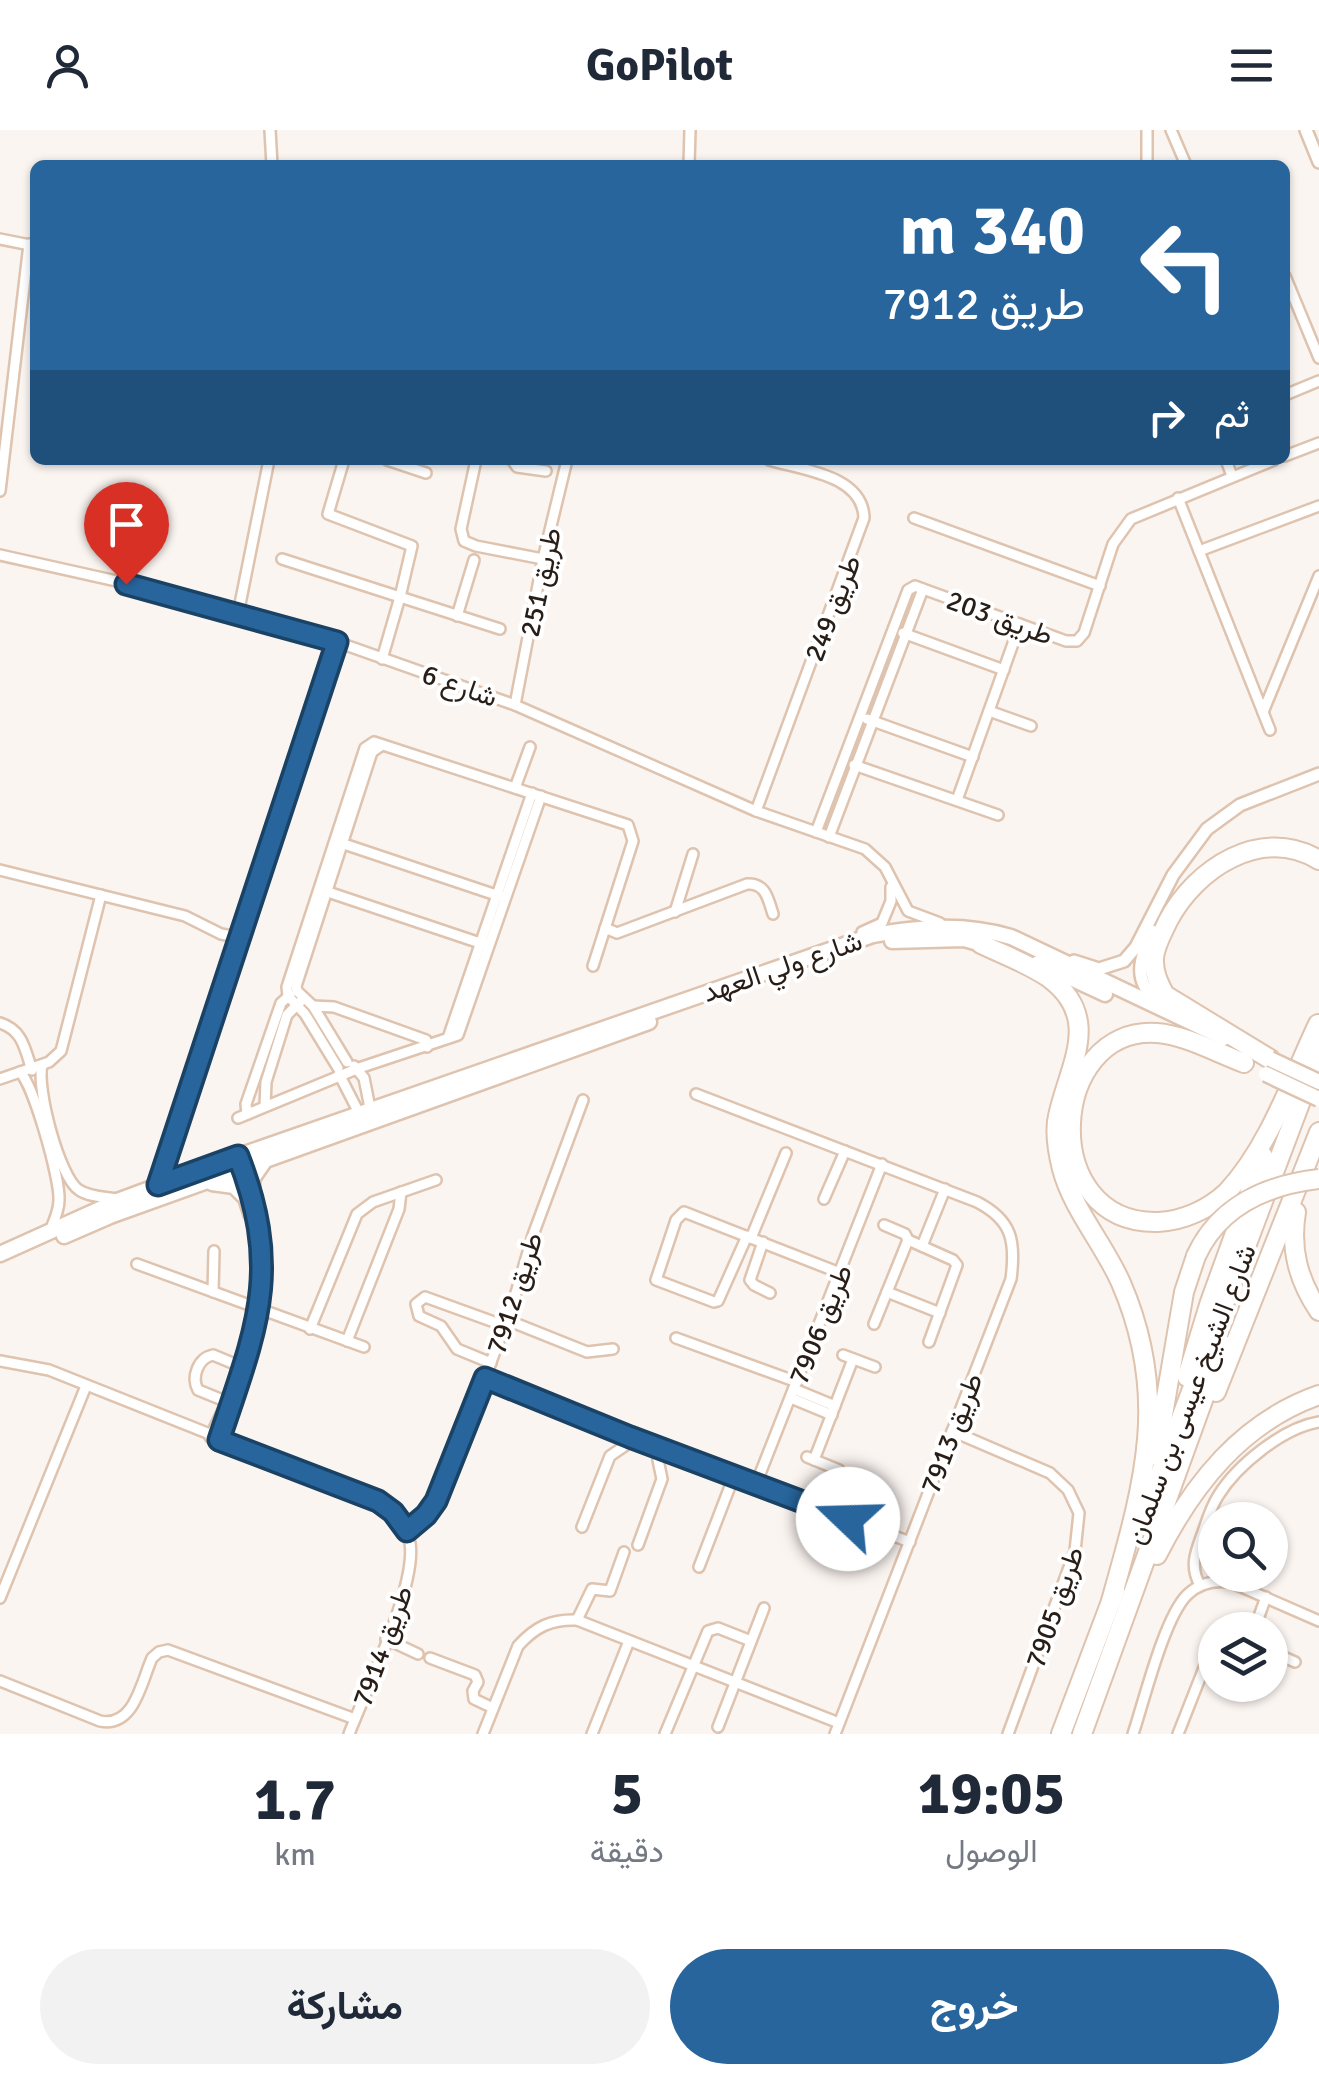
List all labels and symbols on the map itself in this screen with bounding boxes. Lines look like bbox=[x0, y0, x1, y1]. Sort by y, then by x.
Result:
pin bbox=[84, 482, 169, 585]
street label: طريق 251 bbox=[513, 524, 569, 640]
street label: طريق 249 bbox=[797, 550, 869, 666]
street label: طريق 203 bbox=[942, 583, 1058, 653]
street label: شارع 6 bbox=[417, 657, 502, 716]
street label: شارع ولي العهد bbox=[698, 924, 868, 1015]
street label: طريق 7912 bbox=[479, 1228, 551, 1358]
street label: شارع الشيخ عيسى بن سلمان bbox=[1118, 1240, 1266, 1550]
street label: طريق 7906 bbox=[782, 1260, 860, 1389]
street label: طريق 7913 bbox=[913, 1368, 990, 1498]
position arrow bbox=[796, 1467, 900, 1571]
street label: طريق 7905 bbox=[1018, 1542, 1092, 1672]
street label: طريق 7914 bbox=[345, 1581, 420, 1711]

